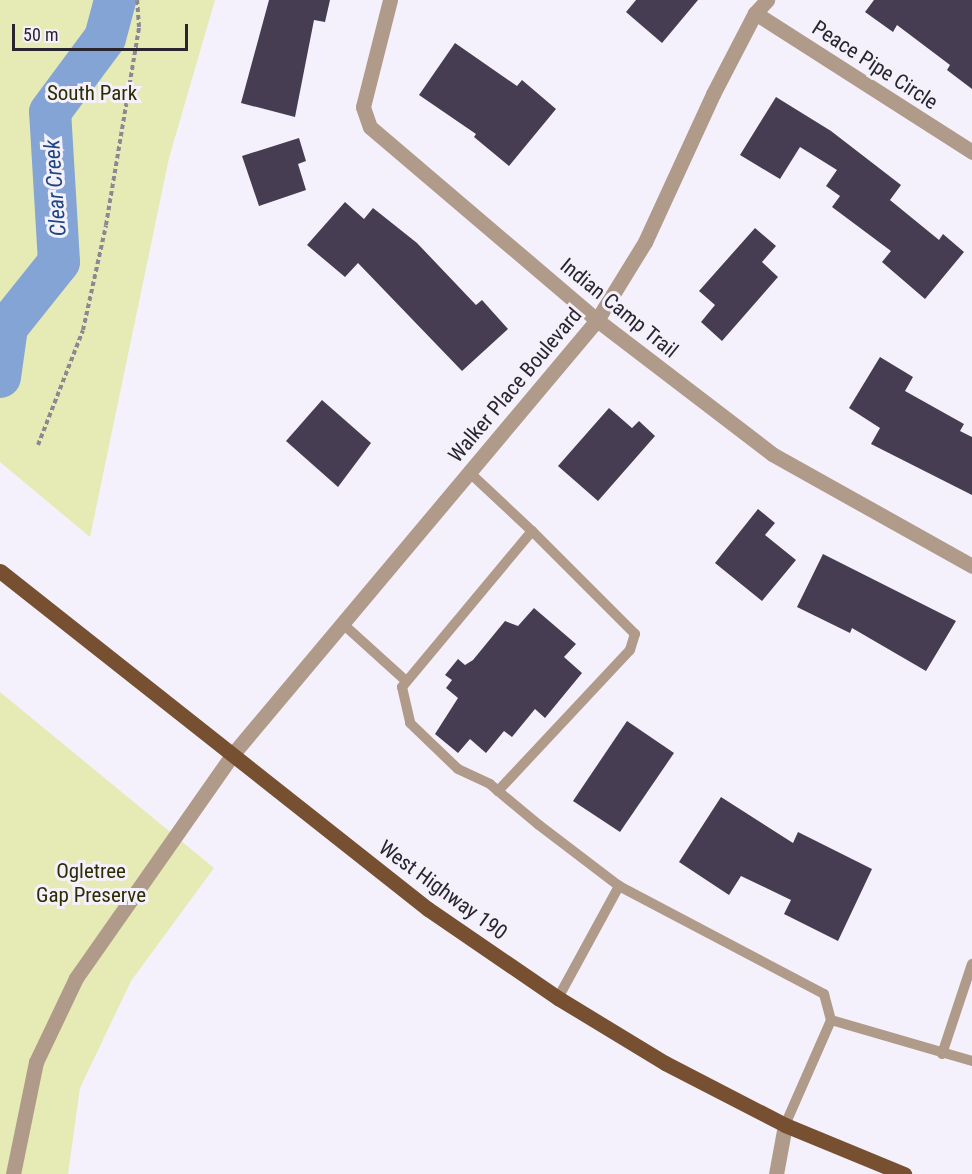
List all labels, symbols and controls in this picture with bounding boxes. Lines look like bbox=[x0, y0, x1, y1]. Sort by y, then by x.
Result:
scale bar bbox=[15, 12, 190, 50]
street label: Peace Pipe Circle bbox=[808, 15, 942, 115]
text: 50 m bbox=[23, 24, 58, 45]
park label: South Park bbox=[47, 80, 137, 106]
water label: Clear Creek bbox=[38, 139, 72, 237]
street label: Indian Camp Trail bbox=[555, 253, 683, 363]
street label: Walker Place Boulevard bbox=[443, 303, 587, 467]
street label: West Highway 190 bbox=[374, 835, 512, 945]
park label: Ogletree Gap Preserve bbox=[36, 858, 146, 908]

